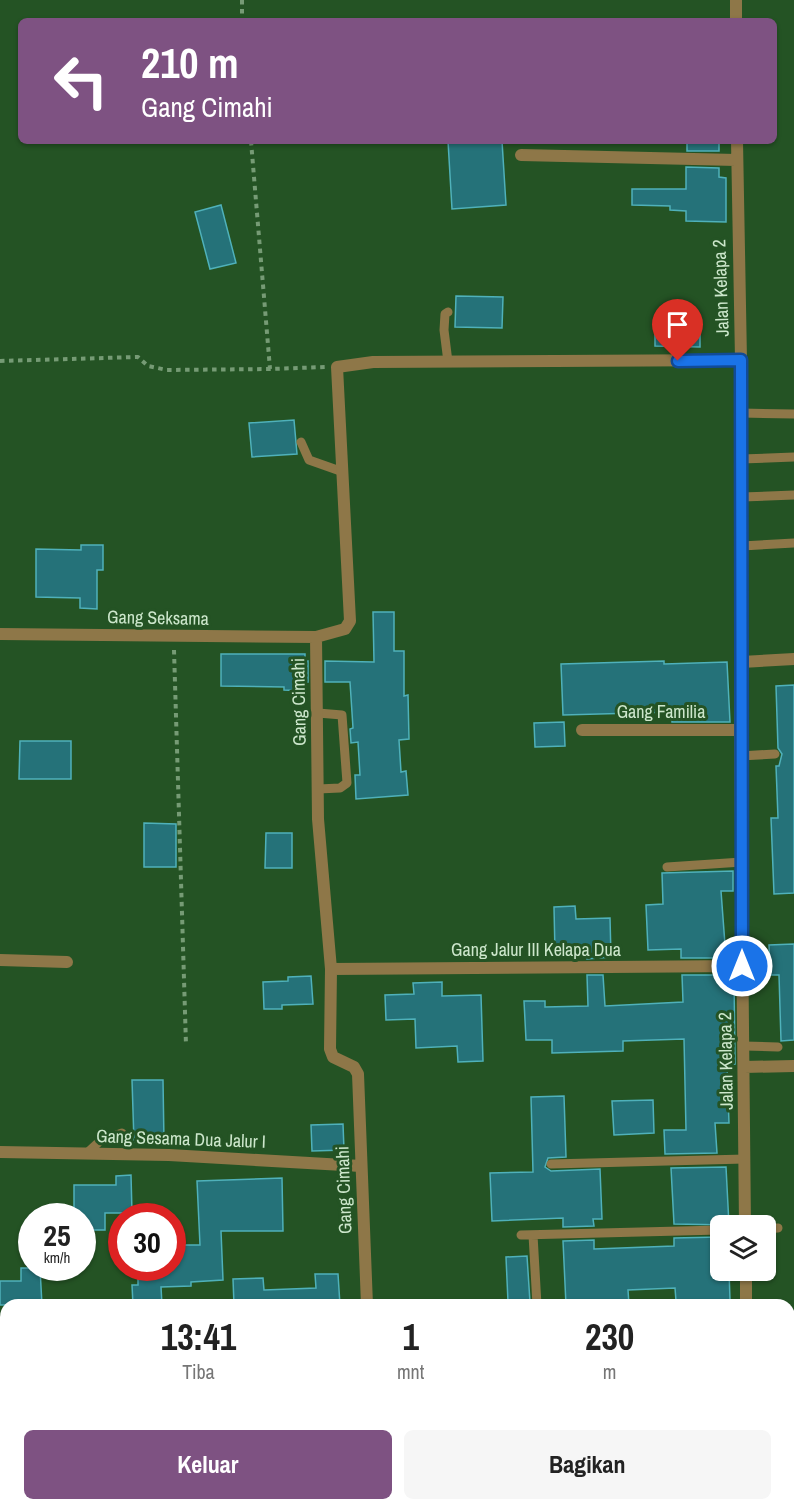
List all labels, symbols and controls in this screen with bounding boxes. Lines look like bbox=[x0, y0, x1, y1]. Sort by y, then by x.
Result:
text: 210 m bbox=[141, 35, 239, 91]
icon: left bbox=[42, 42, 120, 120]
text: Gang Cimahi bbox=[141, 89, 273, 125]
street label: Jalan Kelapa 2 bbox=[706, 239, 735, 337]
pin bbox=[652, 299, 703, 361]
icon: arrive bbox=[661, 308, 694, 341]
street label: Gang Seksama bbox=[107, 604, 209, 631]
street label: Gang Cimahi bbox=[285, 658, 312, 746]
street label: Gang Familia bbox=[617, 699, 705, 724]
position arrow bbox=[710, 934, 774, 998]
street label: Gang Jalur III Kelapa Dua bbox=[451, 937, 621, 962]
street label: Jalan Kelapa 2 bbox=[712, 1012, 739, 1110]
street label: Gang Sesama Dua Jalur I bbox=[96, 1123, 266, 1154]
street label: Gang Cimahi bbox=[329, 1146, 358, 1234]
speed limit sign: 30 bbox=[108, 1203, 186, 1281]
text: 25 bbox=[43, 1215, 71, 1255]
map controls bbox=[710, 1215, 776, 1281]
button: layers bbox=[710, 1215, 776, 1281]
text: km/h bbox=[44, 1247, 70, 1268]
text: 13:41 bbox=[161, 1313, 236, 1361]
text: 1 bbox=[402, 1313, 419, 1361]
text: 230 bbox=[585, 1313, 634, 1361]
text: Tiba bbox=[182, 1358, 215, 1385]
text: mnt bbox=[397, 1358, 424, 1385]
text: m bbox=[603, 1358, 616, 1385]
button: Keluar bbox=[24, 1430, 392, 1499]
button: Bagikan bbox=[404, 1430, 771, 1499]

